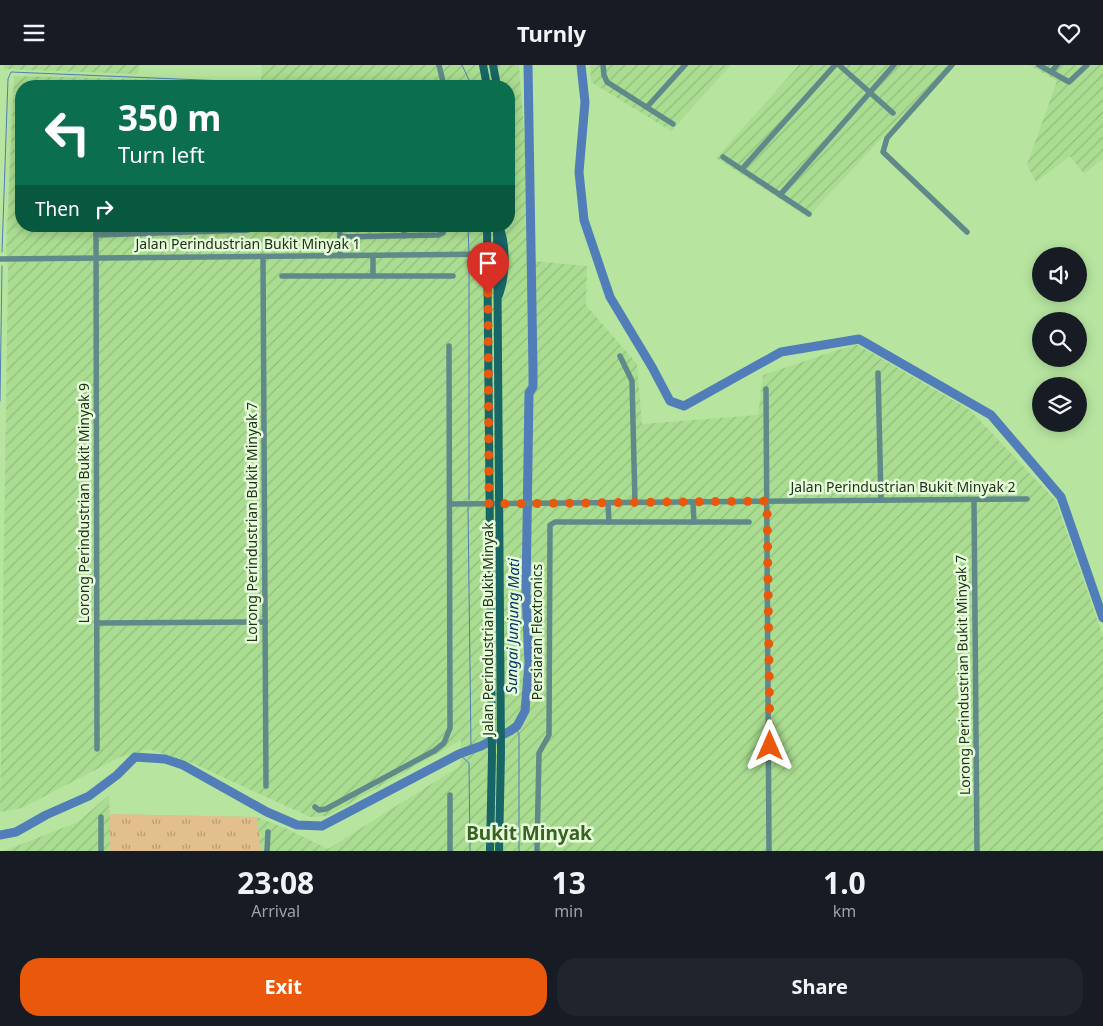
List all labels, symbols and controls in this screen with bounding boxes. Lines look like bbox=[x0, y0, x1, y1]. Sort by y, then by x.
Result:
text: Turnly bbox=[517, 18, 586, 48]
icon: menu bbox=[20, 19, 48, 47]
icon: heart bbox=[1055, 19, 1083, 47]
text: 350 m bbox=[118, 94, 221, 141]
icon: left bbox=[35, 100, 100, 165]
text: Turn left bbox=[118, 139, 205, 169]
icon: right bbox=[90, 195, 118, 223]
text: Then bbox=[35, 196, 80, 222]
street label: Jalan Perindustrian Bukit Minyak 1 bbox=[133, 234, 361, 253]
pin bbox=[467, 242, 509, 293]
map controls bbox=[1032, 247, 1087, 432]
button: sound bbox=[1032, 247, 1087, 302]
icon: arrive bbox=[474, 249, 502, 277]
button: search bbox=[1032, 312, 1087, 367]
button: layers bbox=[1032, 377, 1087, 432]
street label: Lorong Perindustrian Bukit Minyak 9 bbox=[74, 383, 93, 623]
street label: Lorong Perindustrian Bukit Minyak 7 bbox=[242, 402, 261, 642]
street label: Jalan Perindustrian Bukit Minyak 2 bbox=[788, 477, 1016, 496]
street label: Jalan Perindustrian Bukit Minyak bbox=[478, 522, 497, 738]
street label: Lorong Perindustrian Bukit Minyak 7 bbox=[951, 555, 974, 795]
water label: Sungai Junjung Mati bbox=[501, 557, 523, 694]
street label: Persiaran Flextronics bbox=[527, 563, 546, 700]
position arrow bbox=[743, 719, 795, 771]
district label: Bukit Minyak bbox=[466, 820, 592, 846]
text: 23:08 bbox=[237, 862, 314, 903]
text: 13 bbox=[551, 862, 586, 903]
text: 1.0 bbox=[823, 862, 866, 903]
text: Arrival bbox=[251, 900, 300, 922]
text: min bbox=[554, 900, 583, 922]
text: km bbox=[833, 900, 856, 922]
button: Exit bbox=[20, 958, 547, 1016]
button: Share bbox=[557, 958, 1083, 1016]

